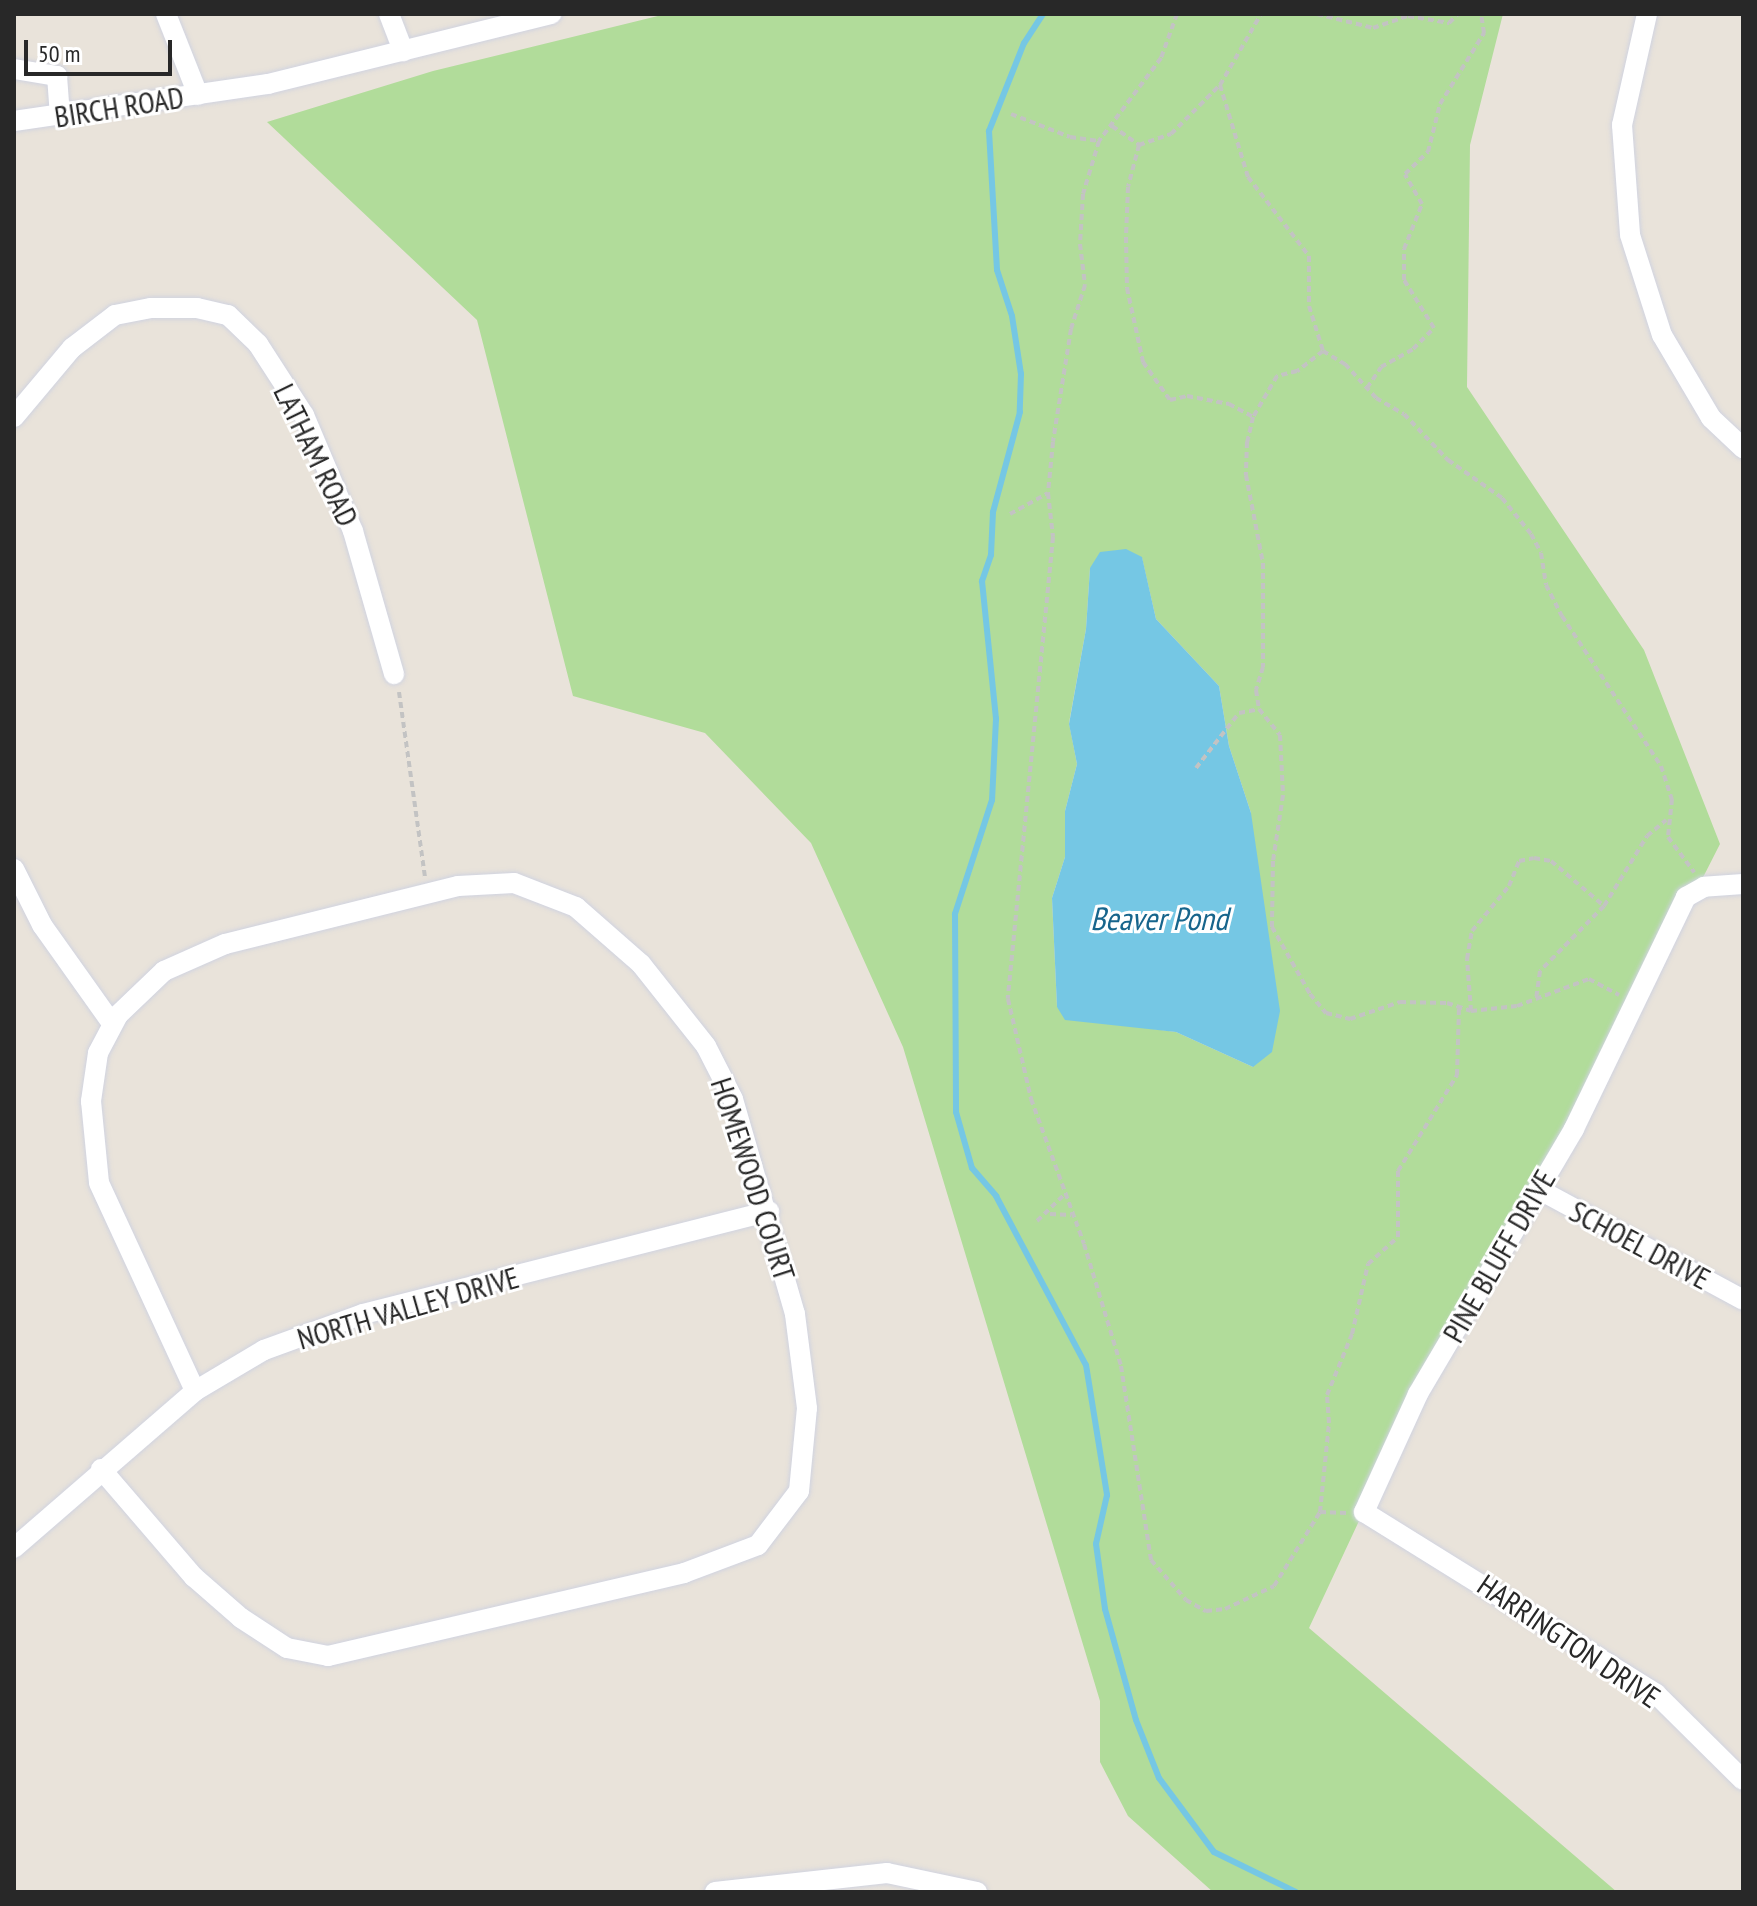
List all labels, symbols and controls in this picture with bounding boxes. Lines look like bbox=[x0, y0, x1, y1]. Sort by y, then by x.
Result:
scale bar bbox=[28, 24, 176, 74]
text: 50 m bbox=[38, 38, 80, 69]
street label: BIRCH ROAD bbox=[52, 79, 186, 135]
street label: LATHAM ROAD bbox=[266, 378, 366, 532]
water label: Beaver Pond bbox=[1090, 899, 1228, 937]
street label: HOMEWOOD COURT bbox=[703, 1073, 803, 1285]
street label: PINE BLUFF DRIVE bbox=[1435, 1163, 1563, 1349]
street label: SCHOEL DRIVE bbox=[1563, 1193, 1717, 1297]
street label: NORTH VALLEY DRIVE bbox=[292, 1259, 524, 1357]
street label: HARRINGTON DRIVE bbox=[1471, 1567, 1667, 1715]

